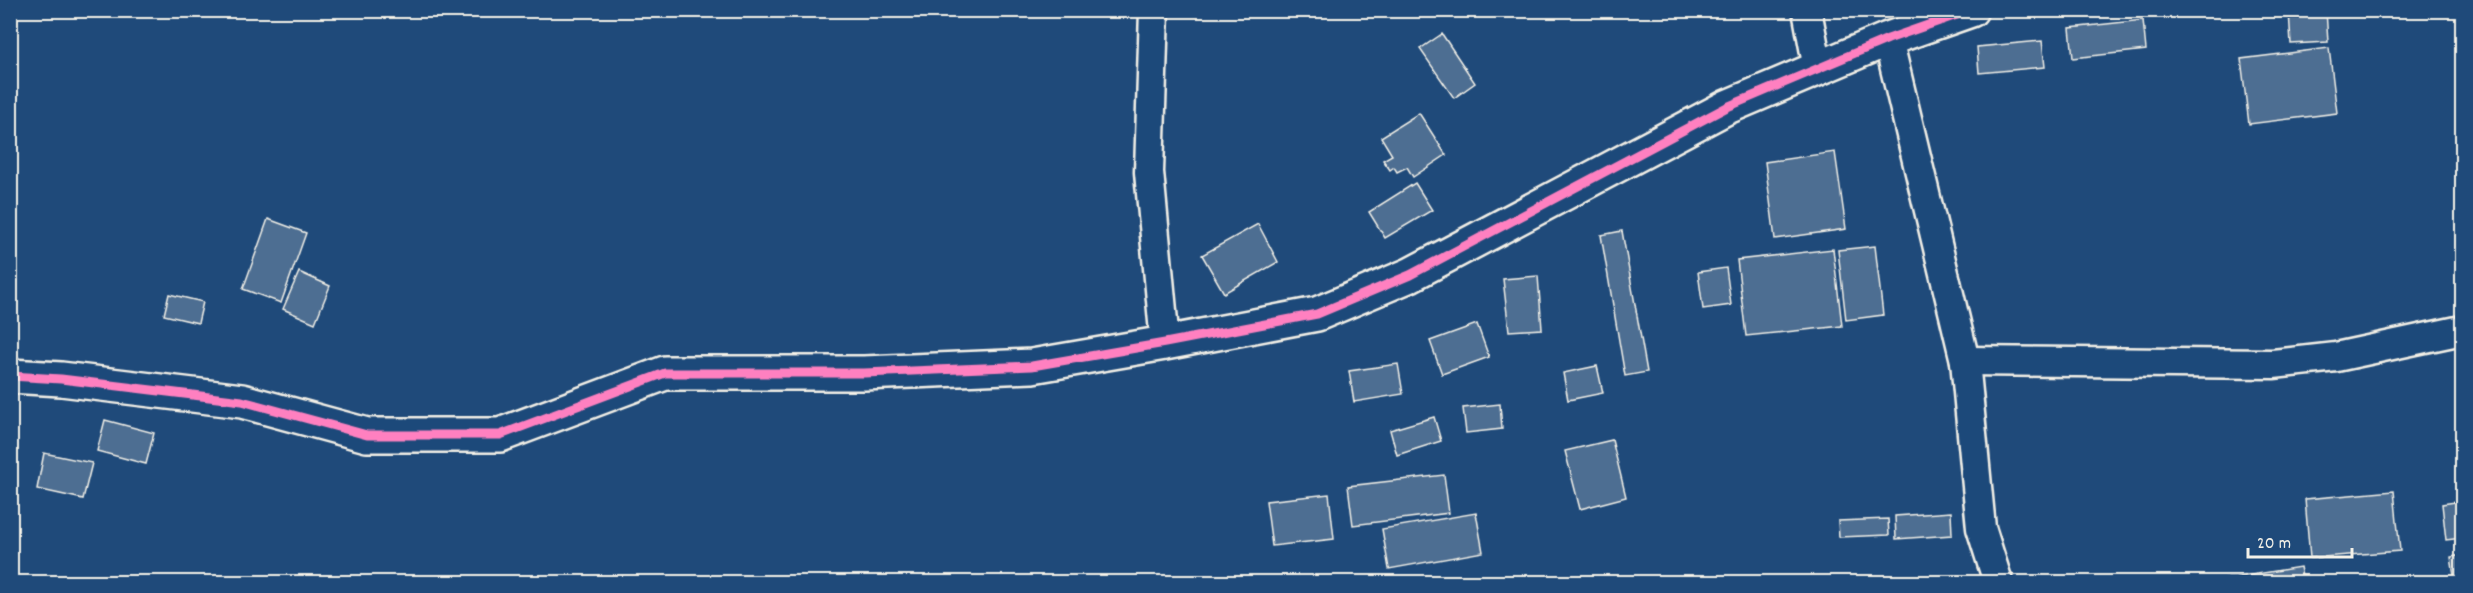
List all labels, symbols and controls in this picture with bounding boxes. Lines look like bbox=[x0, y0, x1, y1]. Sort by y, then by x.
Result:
scale bar bbox=[2248, 521, 2352, 559]
text: 20 m bbox=[2257, 532, 2291, 557]

